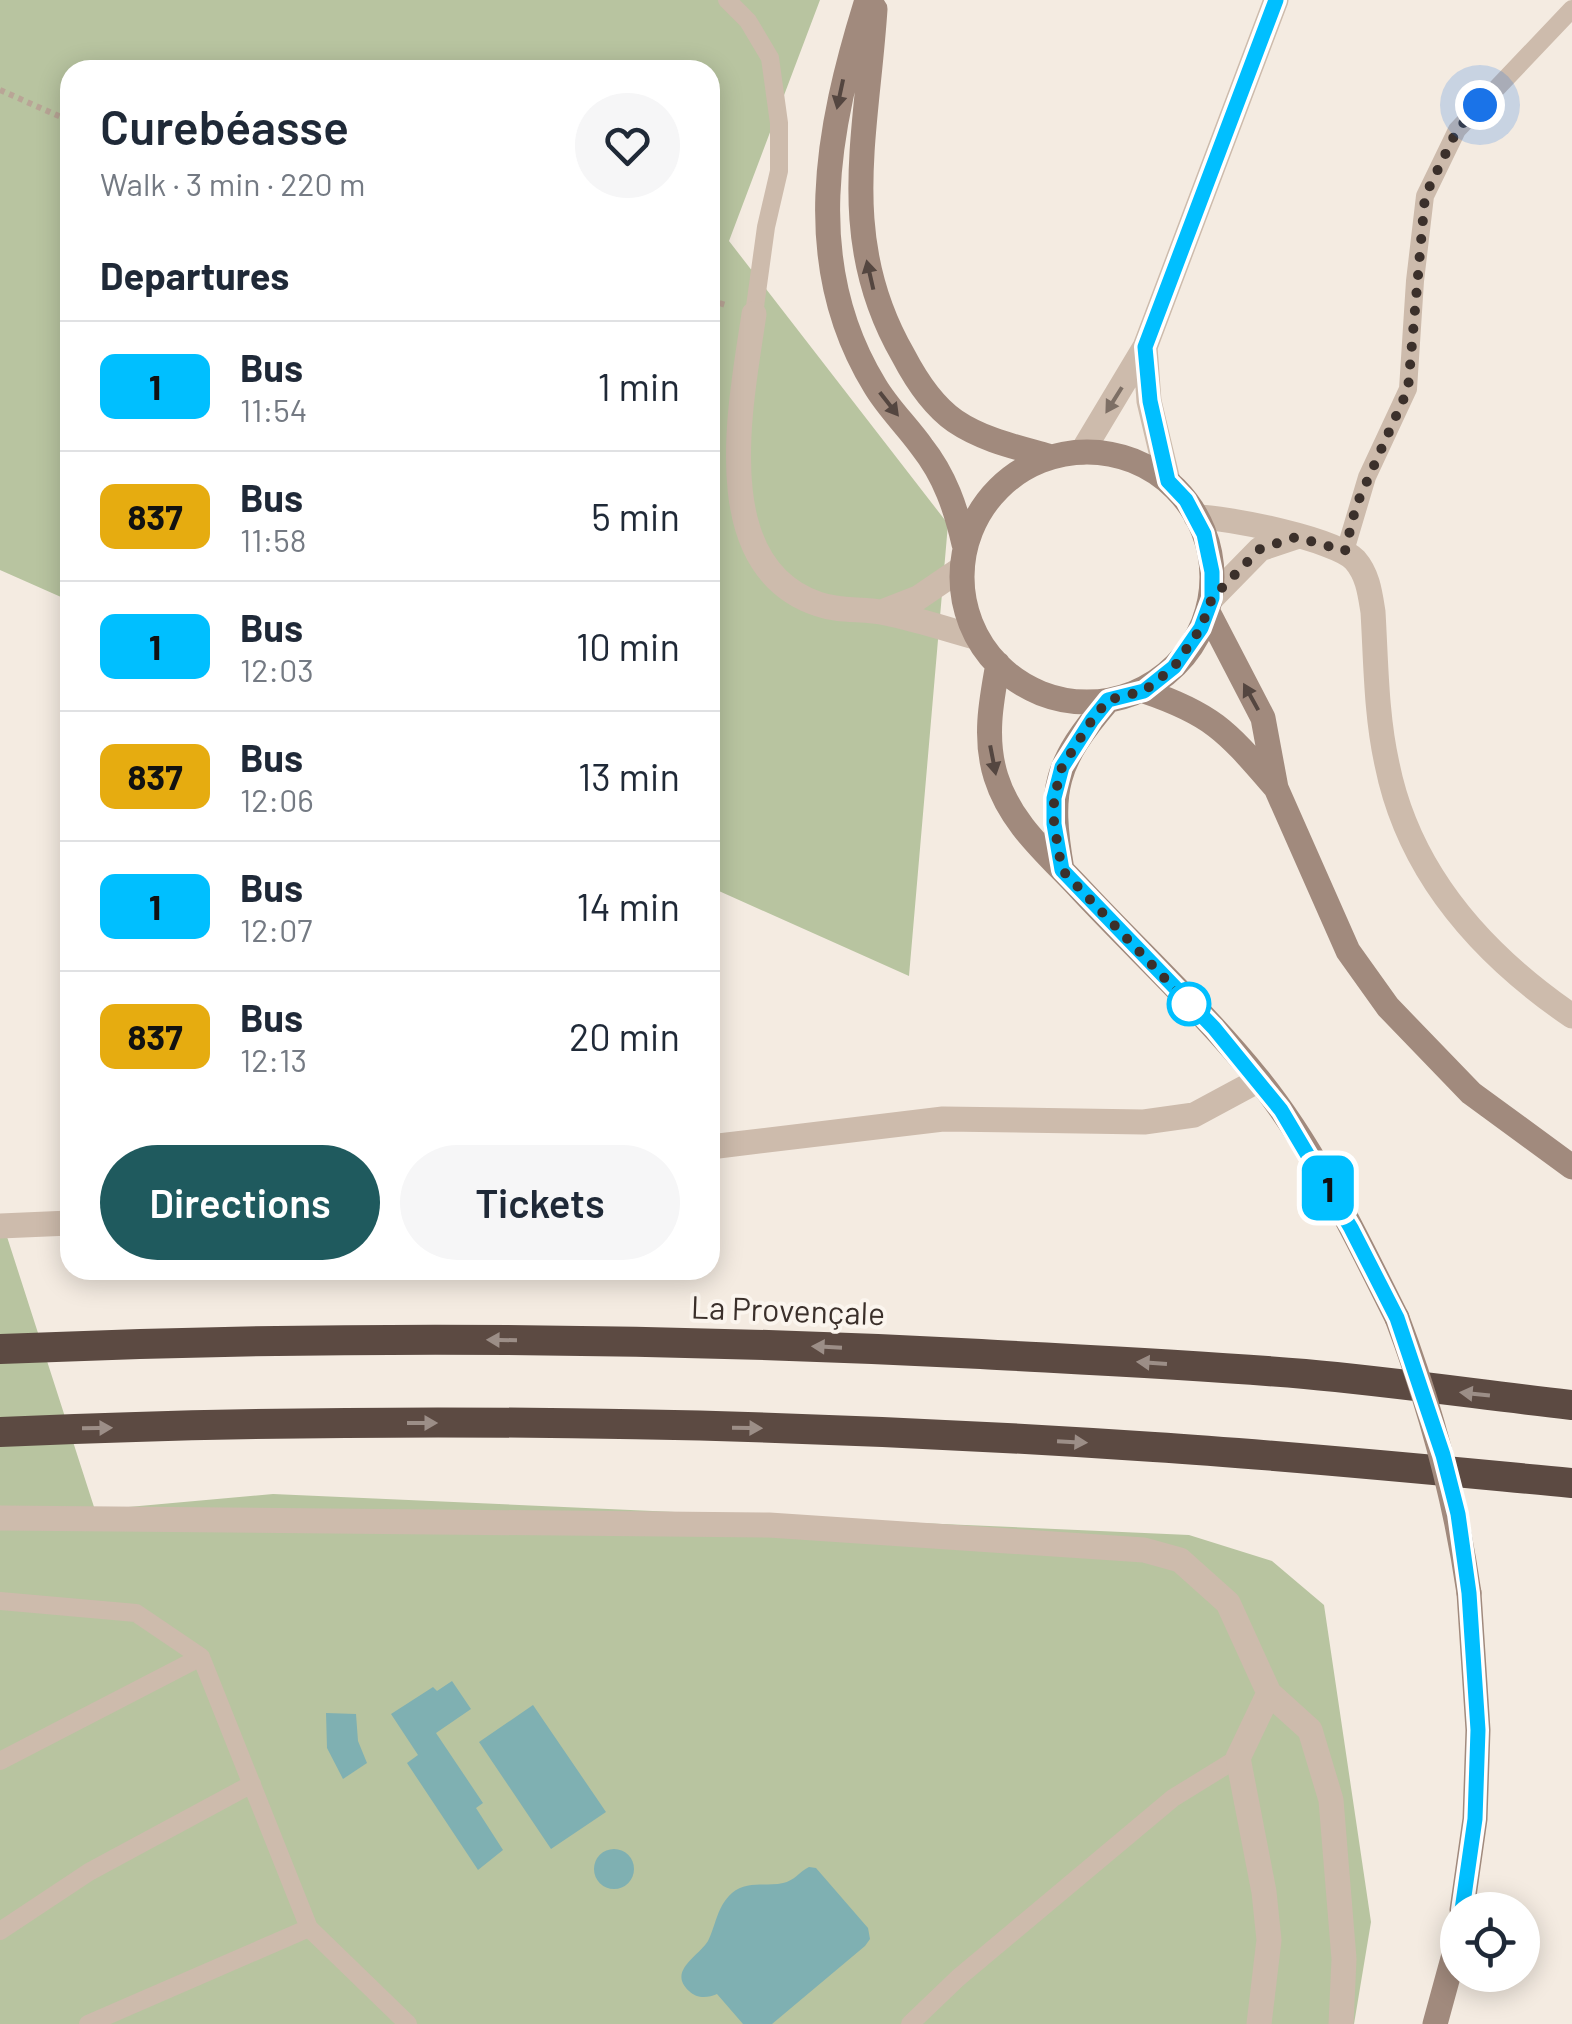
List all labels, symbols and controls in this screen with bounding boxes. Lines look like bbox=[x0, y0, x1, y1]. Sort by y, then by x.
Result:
one-way arrow bbox=[832, 79, 848, 110]
your location bbox=[1455, 80, 1505, 130]
button: heart bbox=[575, 93, 680, 198]
text: Curebéasse bbox=[100, 97, 349, 155]
text: Walk · 3 min · 220 m bbox=[100, 164, 365, 202]
text: Departures bbox=[100, 252, 289, 298]
one-way arrow bbox=[862, 259, 877, 290]
text: Bus bbox=[240, 344, 303, 390]
text: 1 min bbox=[598, 363, 680, 409]
text: 1 bbox=[149, 365, 161, 407]
one-way arrow bbox=[1106, 386, 1123, 414]
text: 11:54 bbox=[240, 390, 307, 428]
one-way arrow bbox=[878, 392, 899, 417]
text: Bus bbox=[240, 474, 303, 520]
text: 5 min bbox=[591, 493, 680, 539]
text: 837 bbox=[127, 495, 183, 537]
text: 11:58 bbox=[240, 520, 306, 558]
text: Bus bbox=[240, 604, 303, 650]
text: 10 min bbox=[576, 623, 680, 669]
text: 1 bbox=[149, 625, 161, 667]
text: 12:03 bbox=[240, 650, 314, 688]
one-way arrow bbox=[1242, 683, 1260, 711]
text: Bus bbox=[240, 734, 303, 780]
one-way arrow bbox=[986, 745, 1001, 776]
text: 13 min bbox=[578, 753, 680, 799]
text: 837 bbox=[127, 755, 183, 797]
text: 12:06 bbox=[240, 780, 314, 818]
text: Bus bbox=[240, 864, 303, 910]
text: 14 min bbox=[577, 883, 680, 929]
text: 1 bbox=[149, 885, 161, 927]
text: 12:07 bbox=[240, 910, 312, 948]
unlabelled marker bbox=[1168, 983, 1210, 1025]
text: Bus bbox=[240, 994, 303, 1040]
text: 20 min bbox=[569, 1013, 680, 1059]
text: 837 bbox=[127, 1015, 183, 1057]
text: 12:13 bbox=[240, 1040, 307, 1078]
button: Directions bbox=[100, 1145, 380, 1260]
button: Tickets bbox=[400, 1145, 680, 1260]
line badge: 1 bbox=[1296, 1156, 1360, 1220]
text: 1 bbox=[1322, 1167, 1334, 1209]
street label: La Provençale bbox=[690, 1287, 886, 1331]
one-way arrow bbox=[486, 1331, 518, 1347]
one-way arrow bbox=[811, 1339, 843, 1355]
one-way arrow bbox=[1135, 1355, 1167, 1371]
one-way arrow bbox=[1459, 1386, 1491, 1402]
one-way arrow bbox=[407, 1415, 439, 1431]
one-way arrow bbox=[82, 1420, 114, 1436]
one-way arrow bbox=[732, 1421, 764, 1437]
one-way arrow bbox=[1057, 1435, 1088, 1451]
map controls bbox=[1440, 1892, 1540, 1992]
button: locate bbox=[1440, 1892, 1540, 1992]

